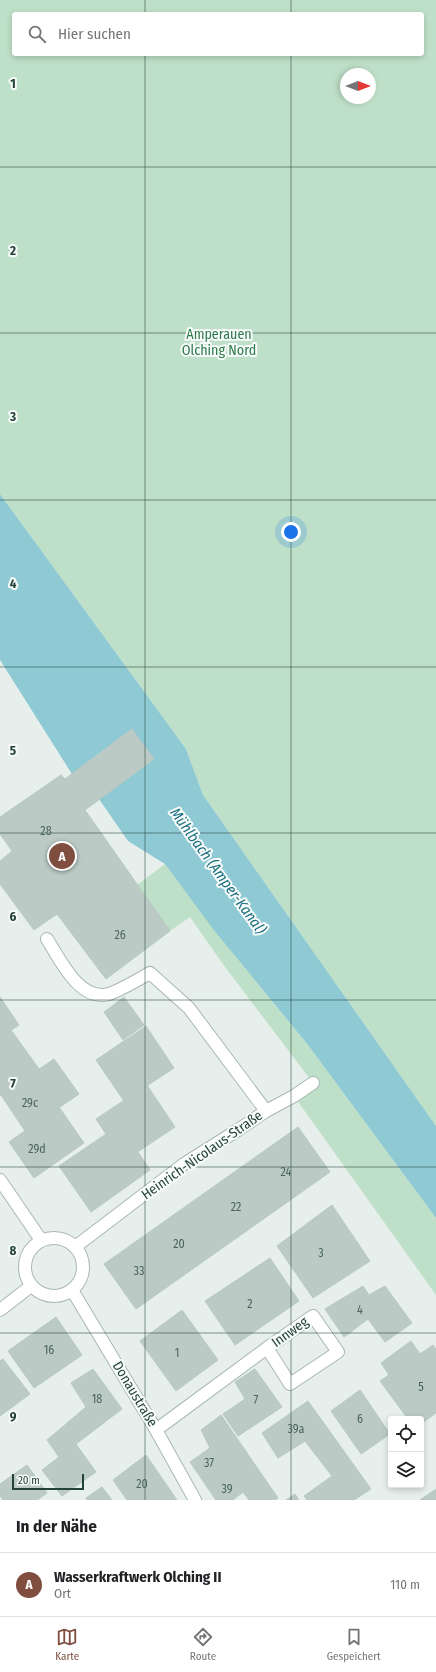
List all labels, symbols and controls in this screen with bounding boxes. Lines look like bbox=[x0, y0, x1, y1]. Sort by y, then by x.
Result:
search box bbox=[12, 12, 424, 56]
icon: search bbox=[26, 23, 48, 45]
text: Hier suchen bbox=[58, 25, 131, 43]
north arrow bbox=[340, 68, 376, 104]
text: 1 bbox=[10, 76, 16, 91]
text: 2 bbox=[9, 243, 16, 258]
park label: Amperauen Olching Nord bbox=[182, 326, 256, 359]
text: 3 bbox=[9, 409, 16, 424]
your location bbox=[281, 522, 301, 542]
text: 4 bbox=[10, 576, 17, 591]
text: 5 bbox=[10, 743, 16, 758]
water label: Mühlbach (Amper-Kanal) bbox=[166, 804, 270, 938]
house number: 28 bbox=[40, 824, 52, 838]
pin: A bbox=[49, 841, 75, 871]
text: 6 bbox=[10, 909, 17, 924]
house number: 26 bbox=[114, 928, 126, 942]
text: 7 bbox=[10, 1076, 16, 1091]
house number: 29c bbox=[22, 1096, 38, 1110]
street label: Heinrich-Nicolaus-Straße bbox=[138, 1107, 266, 1203]
house number: 29d bbox=[28, 1142, 46, 1156]
house number: 24 bbox=[281, 1165, 292, 1179]
house number: 22 bbox=[231, 1200, 241, 1214]
house number: 20 bbox=[173, 1237, 185, 1251]
text: 8 bbox=[10, 1243, 17, 1258]
house number: 3 bbox=[318, 1246, 324, 1260]
house number: 33 bbox=[134, 1264, 144, 1278]
house number: 2 bbox=[247, 1297, 253, 1311]
house number: 4 bbox=[357, 1303, 363, 1317]
street label: Innweg bbox=[268, 1313, 312, 1351]
house number: 16 bbox=[44, 1343, 54, 1357]
house number: 1 bbox=[175, 1346, 179, 1360]
street label: Donaustraße bbox=[109, 1358, 161, 1430]
house number: 5 bbox=[418, 1380, 424, 1394]
house number: 18 bbox=[92, 1392, 102, 1406]
house number: 7 bbox=[254, 1393, 259, 1407]
text: 9 bbox=[10, 1409, 17, 1424]
house number: 6 bbox=[357, 1412, 363, 1426]
map controls bbox=[388, 1416, 424, 1488]
button: locate bbox=[388, 1416, 424, 1452]
house number: 39a bbox=[288, 1422, 305, 1436]
button: layers bbox=[388, 1452, 424, 1488]
house number: 37 bbox=[204, 1456, 214, 1470]
scale bar bbox=[12, 1472, 84, 1491]
text: 20 m bbox=[18, 1474, 40, 1487]
house number: 20 bbox=[136, 1477, 148, 1491]
house number: 39 bbox=[221, 1482, 233, 1496]
text: In der Nähe bbox=[16, 1516, 97, 1537]
text: Wasserkraftwerk Olching II bbox=[54, 1568, 221, 1586]
text: A bbox=[25, 1577, 33, 1592]
text: 110 m bbox=[390, 1577, 420, 1592]
text: Ort bbox=[54, 1586, 71, 1601]
tab: Karte bbox=[55, 1626, 79, 1663]
tab: Route bbox=[190, 1626, 216, 1663]
tab: Gespeichert bbox=[327, 1626, 381, 1663]

